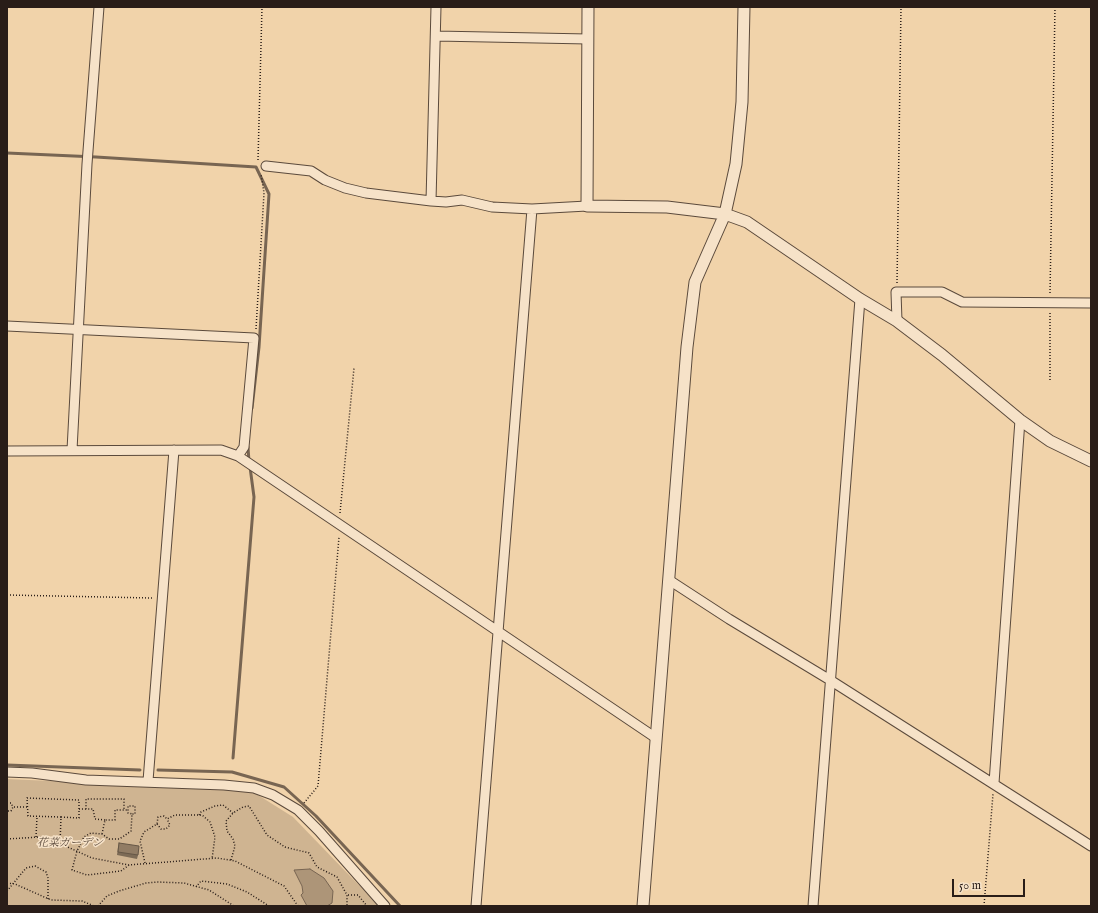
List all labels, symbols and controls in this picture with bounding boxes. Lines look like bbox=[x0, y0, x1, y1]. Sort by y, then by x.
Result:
park label: 花菜ガーデン bbox=[37, 837, 103, 851]
scale bar bbox=[954, 871, 1027, 897]
text: 50 m bbox=[959, 878, 981, 893]

